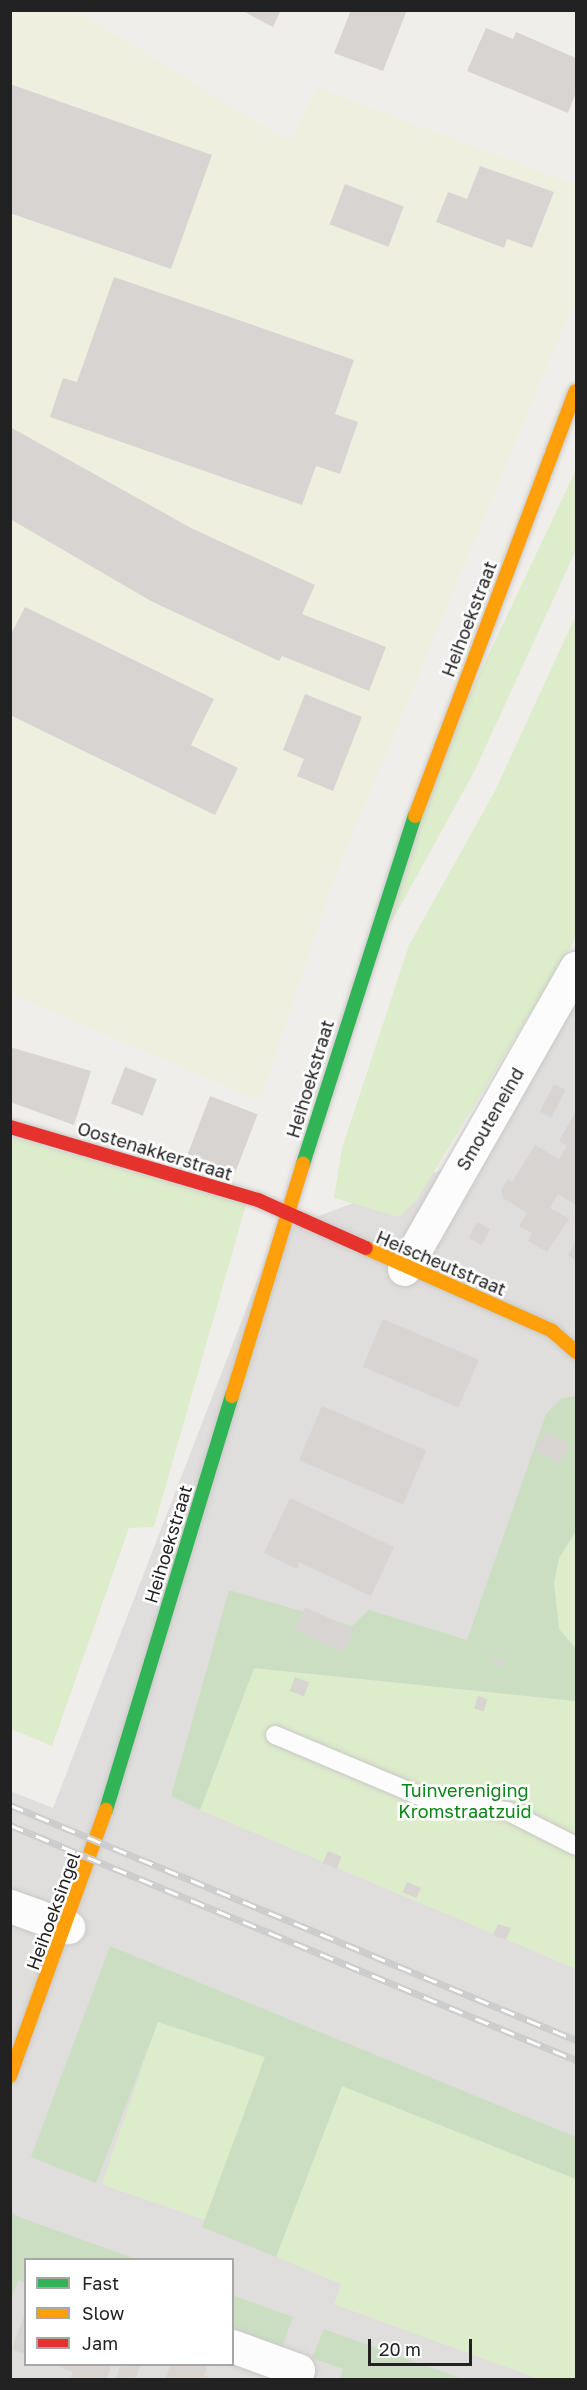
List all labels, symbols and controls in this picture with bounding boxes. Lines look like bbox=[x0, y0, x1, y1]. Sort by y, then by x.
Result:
street label: Heihoekstraat bbox=[437, 558, 501, 680]
street label: Heihoekstraat bbox=[282, 1017, 338, 1141]
street label: Smouteneind bbox=[452, 1064, 528, 1174]
street label: Oostenakkerstraat bbox=[75, 1117, 235, 1185]
street label: Heischeutstraat bbox=[373, 1226, 509, 1300]
street label: Heihoekstraat bbox=[140, 1482, 196, 1606]
park label: Tuinvereniging Kromstraatzuid bbox=[398, 1780, 532, 1822]
street label: Heihoeksingel bbox=[22, 1849, 84, 1973]
legend bbox=[24, 2258, 234, 2366]
text: Fast bbox=[82, 2272, 119, 2294]
text: Slow bbox=[82, 2302, 124, 2324]
scale bar bbox=[371, 2327, 474, 2365]
text: Jam bbox=[82, 2332, 118, 2354]
text: 20 m bbox=[379, 2338, 421, 2360]

